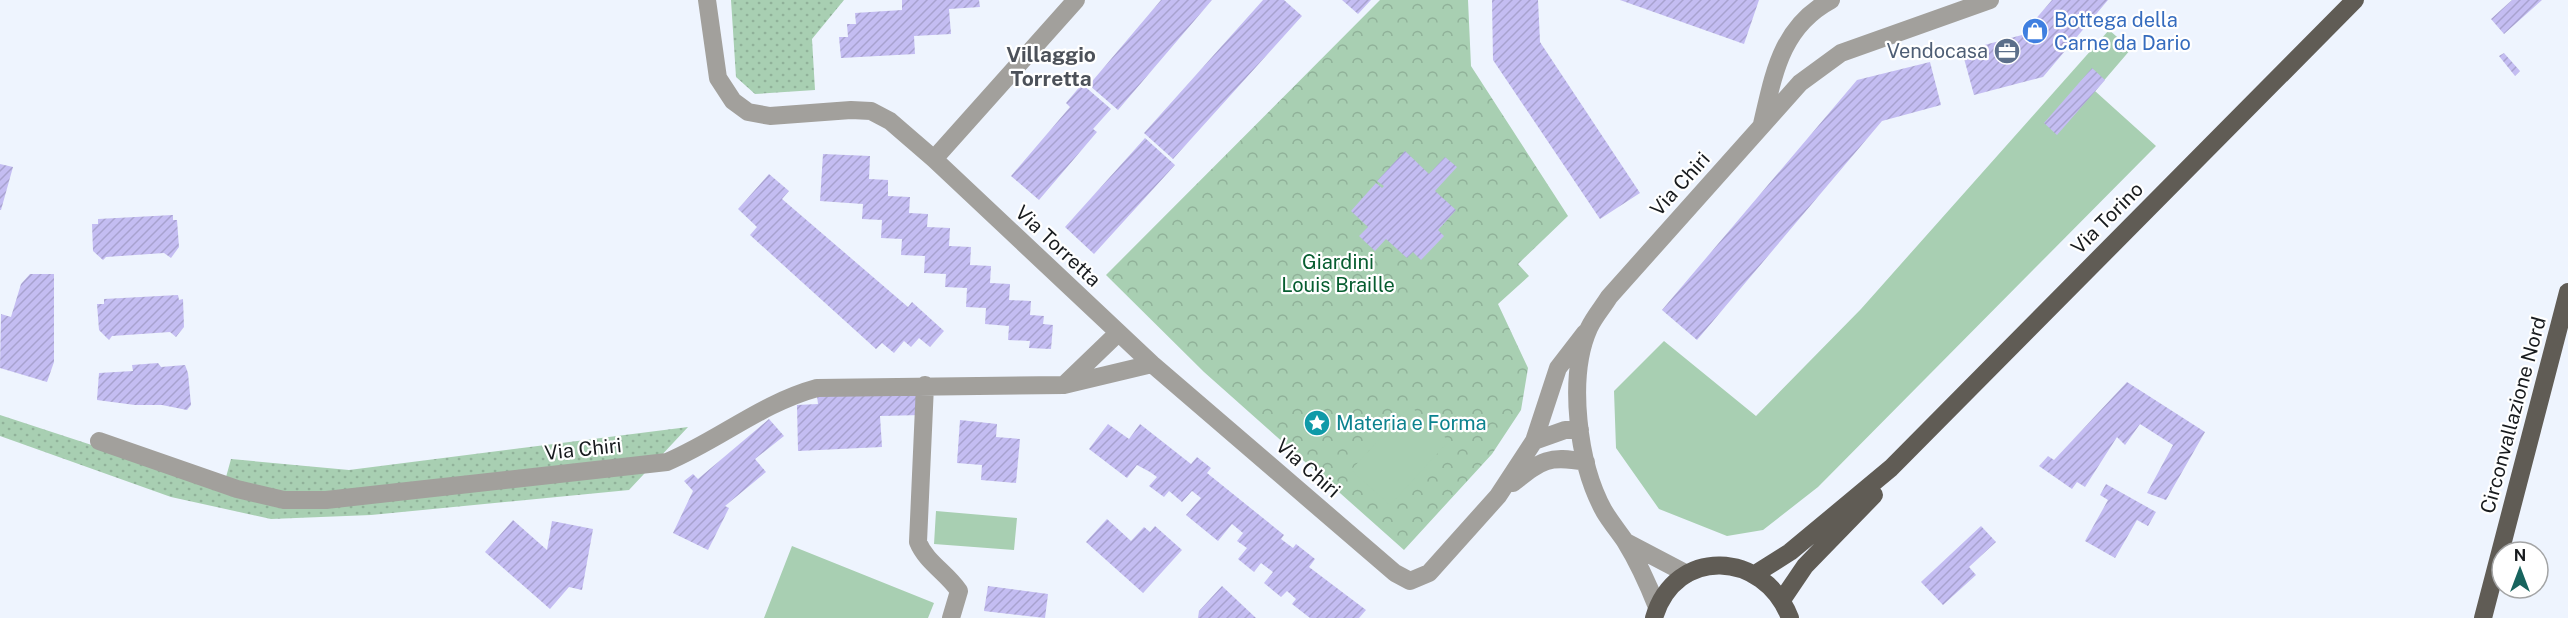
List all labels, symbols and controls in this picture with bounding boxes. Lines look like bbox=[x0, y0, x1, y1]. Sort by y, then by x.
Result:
place label: Bottega della Carne da Dario bbox=[2054, 8, 2191, 55]
shop icon: Bottega della Carne da Dario bbox=[2020, 16, 2050, 46]
office icon: Vendocasa bbox=[1992, 36, 2022, 66]
place label: Vendocasa bbox=[1886, 39, 1988, 63]
district label: Villaggio Torretta bbox=[1006, 42, 1096, 91]
street label: Via Chiri bbox=[1645, 147, 1715, 221]
street label: Via Torino bbox=[2066, 177, 2148, 259]
street label: Via Torretta bbox=[1010, 200, 1106, 292]
park label: Giardini Louis Braille bbox=[1281, 250, 1395, 297]
street label: Circonvallazione Nord bbox=[2475, 314, 2551, 516]
place icon: Materia e Forma bbox=[1302, 408, 1332, 438]
place label: Materia e Forma bbox=[1336, 411, 1487, 435]
street label: Via Chiri bbox=[543, 433, 623, 465]
street label: Via Chiri bbox=[1271, 434, 1345, 502]
north arrow bbox=[2490, 540, 2550, 600]
text: N bbox=[2514, 546, 2526, 565]

